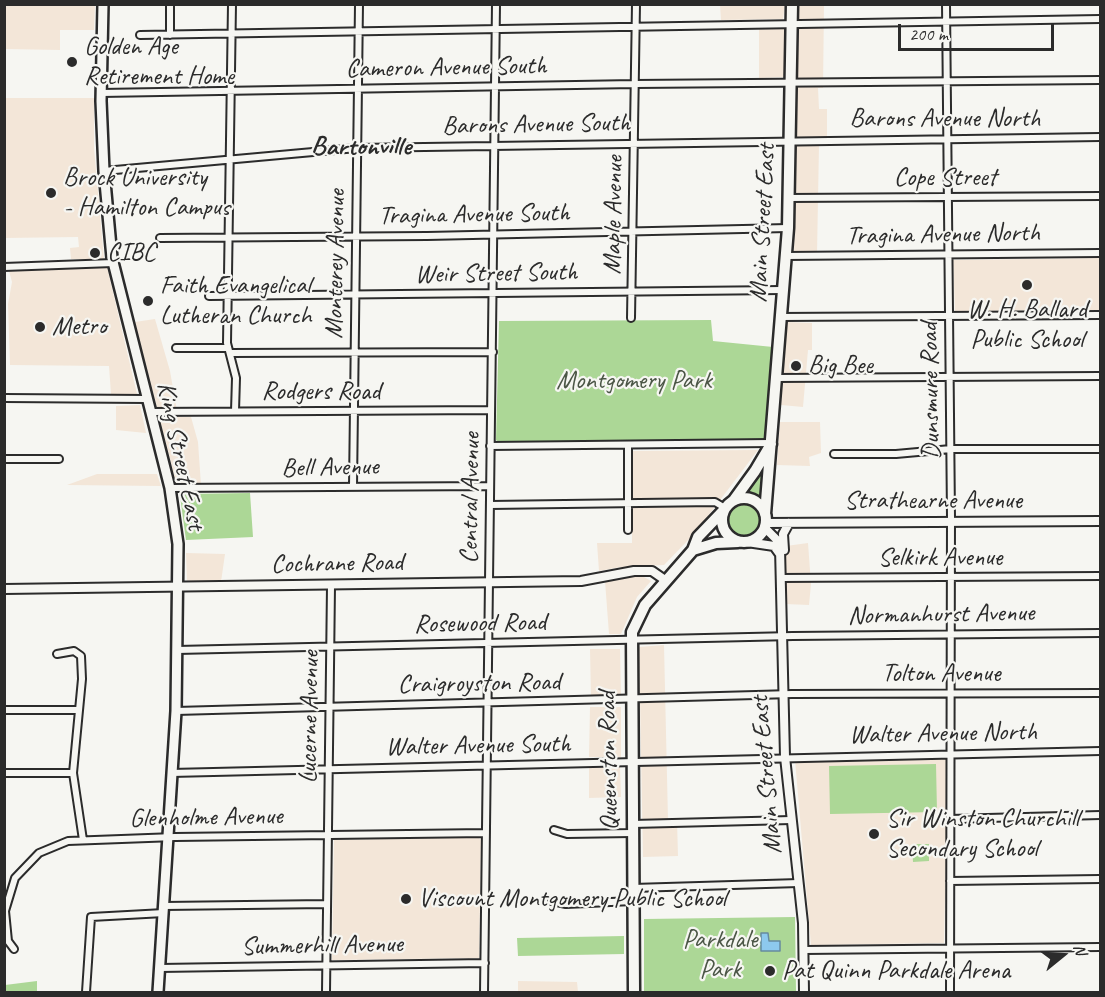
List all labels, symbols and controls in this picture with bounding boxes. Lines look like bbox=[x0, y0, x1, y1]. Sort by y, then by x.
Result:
scale bar bbox=[901, 12, 1057, 50]
text: 200 m bbox=[909, 23, 948, 45]
place label: Golden Age Retirement Home bbox=[84, 31, 234, 92]
street label: Cameron Avenue South bbox=[345, 51, 547, 85]
marker: Golden Age Retirement Home bbox=[65, 55, 79, 69]
street label: Barons Avenue North bbox=[850, 103, 1040, 135]
street label: Barons Avenue South bbox=[442, 108, 630, 142]
district label: Bartonville bbox=[311, 131, 411, 163]
street label: Main Street East bbox=[743, 143, 783, 303]
street label: Maple Avenue bbox=[597, 155, 631, 275]
place label: Brock University - Hamilton Campus bbox=[63, 162, 230, 224]
street label: Cope Street bbox=[894, 162, 996, 194]
marker: Brock University - Hamilton Campus bbox=[44, 186, 58, 200]
street label: Monterey Avenue bbox=[319, 189, 353, 339]
street label: Tragina Avenue South bbox=[378, 198, 570, 232]
street label: Tragina Avenue North bbox=[846, 218, 1040, 252]
place label: CIBC bbox=[107, 237, 156, 269]
marker: CIBC bbox=[88, 246, 102, 260]
street label: Weir Street South bbox=[415, 257, 577, 291]
place label: Faith Evangelical Lutheran Church bbox=[160, 270, 312, 332]
marker: W. H. Ballard Public School bbox=[1020, 278, 1034, 292]
marker: Faith Evangelical Lutheran Church bbox=[141, 294, 155, 308]
place label: W. H. Ballard Public School bbox=[967, 294, 1087, 356]
place label: Metro bbox=[52, 311, 106, 343]
marker: Metro bbox=[33, 320, 47, 334]
street label: Dunsmure Road bbox=[914, 322, 948, 460]
place label: Big Bee bbox=[808, 350, 873, 382]
marker: Big Bee bbox=[789, 359, 803, 373]
park label: Montgomery Park bbox=[556, 365, 712, 397]
street label: Rodgers Road bbox=[262, 376, 380, 408]
street label: King Street East bbox=[149, 379, 211, 533]
street label: Central Avenue bbox=[454, 432, 488, 564]
street label: Bell Avenue bbox=[281, 452, 379, 484]
street label: Strathearne Avenue bbox=[844, 485, 1022, 517]
street label: Selkirk Avenue bbox=[878, 542, 1002, 574]
street label: Cochrane Road bbox=[271, 547, 403, 581]
street label: Normanhurst Avenue bbox=[847, 598, 1035, 632]
street label: Rosewood Road bbox=[414, 607, 546, 641]
street label: Lucerne Avenue bbox=[293, 650, 327, 784]
street label: Tolton Avenue bbox=[882, 658, 1000, 690]
street label: Craigroyston Road bbox=[397, 667, 561, 701]
street label: Queenston Road bbox=[592, 691, 626, 831]
street label: Main Street East bbox=[745, 695, 789, 855]
street label: Walter Avenue North bbox=[849, 717, 1037, 751]
street label: Walter Avenue South bbox=[385, 729, 571, 763]
street label: Glenholme Avenue bbox=[129, 801, 283, 835]
place label: Sir Winston Churchill Secondary School bbox=[886, 803, 1079, 864]
marker: Sir Winston Churchill Secondary School bbox=[867, 827, 881, 841]
place label: Viscount Montgomery Public School bbox=[418, 883, 726, 915]
marker: Viscount Montgomery Public School bbox=[399, 892, 413, 906]
park label: Parkdale Park bbox=[683, 924, 757, 986]
north arrow bbox=[1033, 925, 1093, 985]
street label: Summerhill Avenue bbox=[241, 929, 403, 963]
text: N bbox=[1069, 942, 1091, 957]
place label: Pat Quinn Parkdale Arena bbox=[782, 955, 1010, 987]
marker: Pat Quinn Parkdale Arena bbox=[763, 964, 777, 978]

